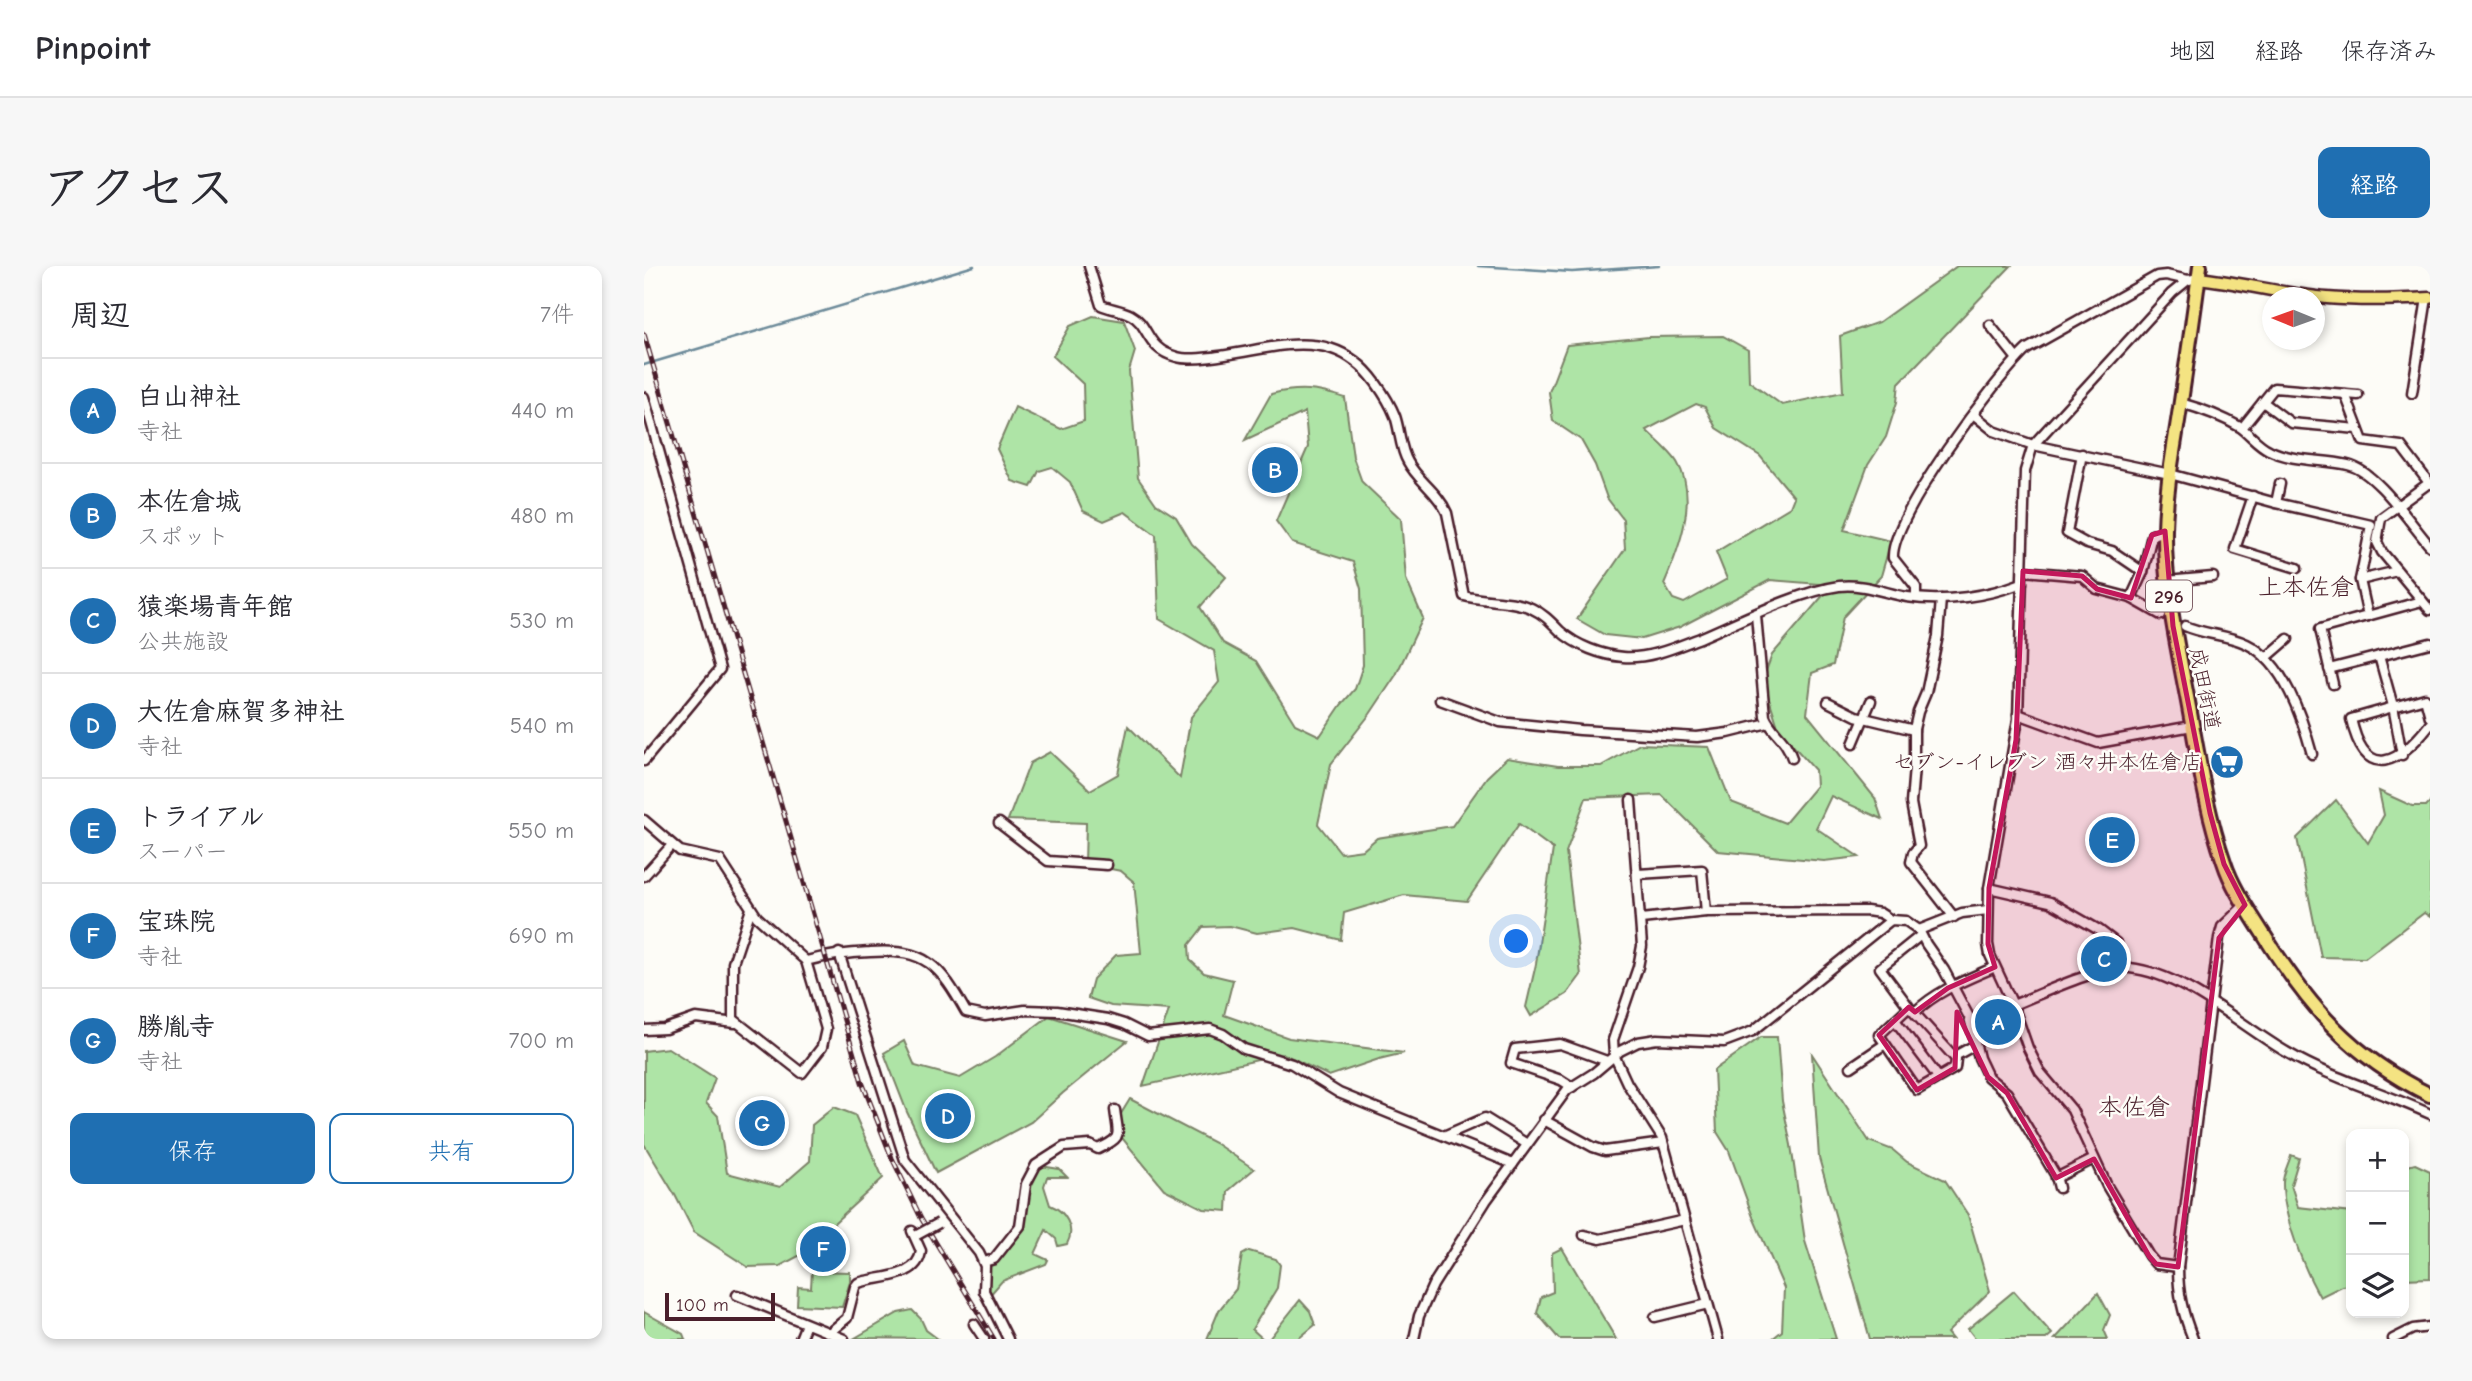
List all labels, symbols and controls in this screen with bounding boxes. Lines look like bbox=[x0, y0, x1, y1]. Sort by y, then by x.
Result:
text: Pinpoint bbox=[35, 29, 150, 67]
text: 地図 bbox=[2169, 37, 2217, 65]
text: 経路 bbox=[2255, 37, 2303, 65]
text: 保存済み bbox=[2341, 37, 2437, 65]
button: 経路 bbox=[2318, 147, 2430, 218]
text: アクセス bbox=[42, 160, 235, 216]
north arrow bbox=[2262, 287, 2325, 350]
text: 周辺 bbox=[70, 298, 130, 333]
text: 7件 bbox=[540, 301, 574, 328]
text: 白山神社 bbox=[137, 382, 241, 412]
text: A bbox=[87, 397, 99, 424]
text: 440 m bbox=[511, 397, 574, 424]
text: 寺社 bbox=[137, 418, 183, 445]
pin: B bbox=[1252, 444, 1298, 496]
text: 本佐倉城 bbox=[137, 487, 241, 517]
text: B bbox=[86, 502, 100, 529]
text: 480 m bbox=[510, 502, 574, 529]
text: スポット bbox=[137, 523, 229, 550]
district label: 上本佐倉 bbox=[2258, 573, 2354, 601]
road number: 296 bbox=[2146, 580, 2192, 612]
text: 猿楽場青年館 bbox=[137, 592, 293, 622]
text: C bbox=[86, 607, 100, 634]
text: 530 m bbox=[509, 607, 574, 634]
text: 公共施設 bbox=[137, 628, 229, 655]
street label: 成田街道 bbox=[2185, 645, 2225, 733]
text: 大佐倉麻賀多神社 bbox=[137, 697, 345, 727]
text: D bbox=[86, 712, 100, 739]
text: 540 m bbox=[510, 712, 574, 739]
text: 寺社 bbox=[137, 733, 183, 760]
supermarket icon: セブン-イレブン 酒々井本佐倉店 bbox=[2208, 743, 2246, 781]
place label: セブン-イレブン 酒々井本佐倉店 bbox=[1893, 750, 2202, 774]
text: トライアル bbox=[137, 802, 265, 832]
pin: E bbox=[2089, 814, 2135, 866]
text: E bbox=[86, 817, 100, 844]
text: 550 m bbox=[508, 817, 574, 844]
text: スーパー bbox=[137, 838, 228, 865]
text: 宝珠院 bbox=[137, 907, 215, 937]
text: F bbox=[86, 922, 100, 949]
text: 690 m bbox=[509, 922, 574, 949]
your location bbox=[1499, 924, 1533, 958]
pin: C bbox=[2081, 933, 2127, 985]
text: 寺社 bbox=[137, 943, 183, 970]
pin: A bbox=[1975, 996, 2021, 1048]
text: 勝胤寺 bbox=[137, 1012, 215, 1042]
text: G bbox=[85, 1027, 101, 1054]
text: 700 m bbox=[508, 1027, 574, 1054]
text: 寺社 bbox=[137, 1048, 183, 1075]
pin: D bbox=[925, 1090, 971, 1142]
district label: 本佐倉 bbox=[2098, 1093, 2170, 1121]
pin: G bbox=[739, 1097, 785, 1149]
button: 保存 bbox=[70, 1113, 315, 1184]
button: 共有 bbox=[329, 1113, 574, 1184]
map controls bbox=[2346, 1129, 2409, 1318]
button: + bbox=[2346, 1129, 2409, 1192]
button: − bbox=[2346, 1192, 2409, 1255]
pin: F bbox=[800, 1223, 846, 1275]
button: layers bbox=[2346, 1255, 2409, 1318]
scale bar bbox=[665, 1290, 775, 1322]
text: 100 m bbox=[676, 1294, 729, 1316]

